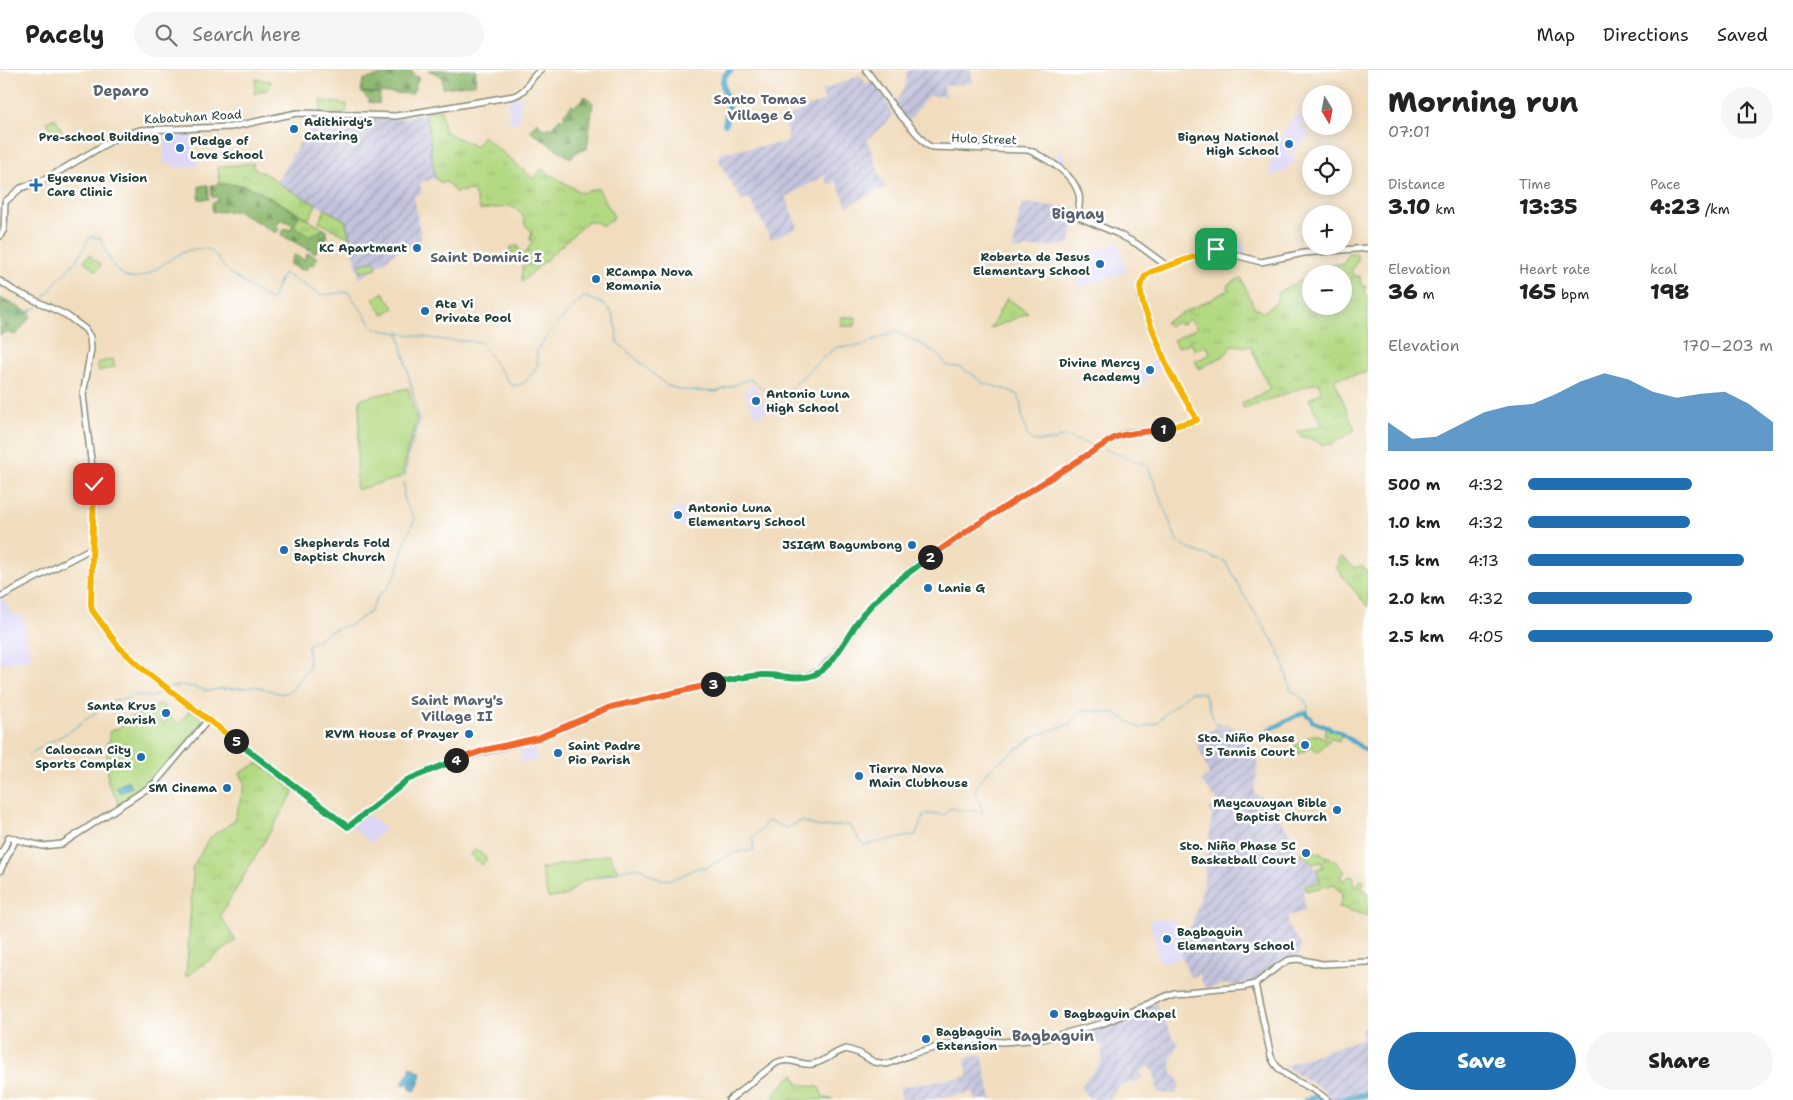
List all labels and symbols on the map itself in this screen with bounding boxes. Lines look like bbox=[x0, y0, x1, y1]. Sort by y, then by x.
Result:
district label: Deparo bbox=[93, 81, 149, 101]
north arrow bbox=[1302, 85, 1352, 135]
district label: Santo Tomas Village 6 bbox=[713, 90, 807, 124]
street label: Kabatuhan Road bbox=[144, 106, 242, 128]
place label: Adithirdy's Catering bbox=[304, 114, 373, 144]
marker: Adithirdy's Catering bbox=[288, 123, 300, 135]
place label: Pre-school Building bbox=[39, 129, 159, 145]
place label: Bignay National High School bbox=[1178, 129, 1279, 159]
street label: Hulo Street bbox=[951, 130, 1017, 148]
marker: Pre-school Building bbox=[163, 131, 175, 143]
place label: Pledge of Love School bbox=[190, 133, 263, 163]
marker: Bignay National High School bbox=[1283, 138, 1295, 150]
marker: Pledge of Love School bbox=[174, 142, 186, 154]
place label: Eyevenue Vision Care Clinic bbox=[47, 170, 147, 200]
marker: Eyevenue Vision Care Clinic bbox=[29, 178, 43, 192]
district label: Bignay bbox=[1052, 204, 1104, 224]
pin bbox=[1195, 228, 1237, 270]
place label: KC Apartment bbox=[319, 240, 407, 256]
marker: KC Apartment bbox=[411, 242, 423, 254]
district label: Saint Dominic I bbox=[430, 248, 542, 266]
place label: Roberta de Jesus Elementary School bbox=[973, 249, 1090, 279]
marker: Roberta de Jesus Elementary School bbox=[1094, 258, 1106, 270]
place label: RCampa Nova Romania bbox=[606, 264, 694, 294]
marker: RCampa Nova Romania bbox=[590, 273, 602, 285]
place label: Ate Vi Private Pool bbox=[435, 296, 511, 326]
marker: Ate Vi Private Pool bbox=[419, 305, 431, 317]
place label: Divine Mercy Academy bbox=[1059, 355, 1140, 385]
marker: Divine Mercy Academy bbox=[1144, 364, 1156, 376]
place label: Antonio Luna High School bbox=[766, 386, 850, 416]
marker: Antonio Luna High School bbox=[750, 395, 762, 407]
pin: 1 bbox=[1150, 416, 1176, 442]
pin bbox=[73, 463, 115, 505]
place label: Antonio Luna Elementary School bbox=[688, 500, 805, 530]
marker: Antonio Luna Elementary School bbox=[672, 509, 684, 521]
place label: Shepherds Fold Baptist Church bbox=[294, 535, 390, 565]
place label: JSIGM Bagumbong bbox=[782, 537, 902, 553]
marker: JSIGM Bagumbong bbox=[906, 539, 918, 551]
marker: Shepherds Fold Baptist Church bbox=[278, 544, 290, 556]
pin: 2 bbox=[918, 544, 942, 570]
place label: Lanie G bbox=[938, 580, 985, 596]
marker: Lanie G bbox=[922, 582, 934, 594]
pin: 3 bbox=[700, 672, 726, 696]
district label: Saint Mary's Village II bbox=[411, 691, 503, 725]
place label: Santa Krus Parish bbox=[87, 698, 156, 728]
marker: Santa Krus Parish bbox=[160, 707, 172, 719]
place label: RVM House of Prayer bbox=[325, 726, 460, 742]
pin: 5 bbox=[224, 728, 248, 754]
marker: RVM House of Prayer bbox=[463, 728, 475, 740]
place label: Sto. Niño Phase 5 Tennis Court bbox=[1197, 730, 1295, 760]
place label: Saint Padre Pio Parish bbox=[568, 738, 641, 768]
marker: Sto. Niño Phase 5 Tennis Court bbox=[1299, 739, 1311, 751]
place label: Caloocan City Sports Complex bbox=[35, 742, 131, 772]
marker: Saint Padre Pio Parish bbox=[552, 747, 564, 759]
pin: 4 bbox=[444, 748, 468, 772]
marker: Caloocan City Sports Complex bbox=[135, 751, 147, 763]
place label: Tierra Nova Main Clubhouse bbox=[869, 761, 968, 791]
marker: Tierra Nova Main Clubhouse bbox=[853, 770, 865, 782]
place label: SM Cinema bbox=[148, 780, 218, 796]
marker: SM Cinema bbox=[221, 782, 233, 794]
place label: Meycauayan Bible Baptist Church bbox=[1213, 795, 1327, 825]
marker: Meycauayan Bible Baptist Church bbox=[1331, 804, 1343, 816]
place label: Sto. Niño Phase 5C Basketball Court bbox=[1179, 838, 1296, 868]
marker: Sto. Niño Phase 5C Basketball Court bbox=[1300, 847, 1312, 859]
place label: Bagbaguin Elementary School bbox=[1177, 924, 1294, 954]
marker: Bagbaguin Elementary School bbox=[1161, 933, 1173, 945]
place label: Bagbaguin Chapel bbox=[1064, 1006, 1176, 1022]
marker: Bagbaguin Chapel bbox=[1048, 1008, 1060, 1020]
place label: Bagbaguin Extension bbox=[936, 1024, 1002, 1054]
district label: Bagbaguin bbox=[1012, 1026, 1094, 1046]
marker: Bagbaguin Extension bbox=[920, 1033, 932, 1045]

